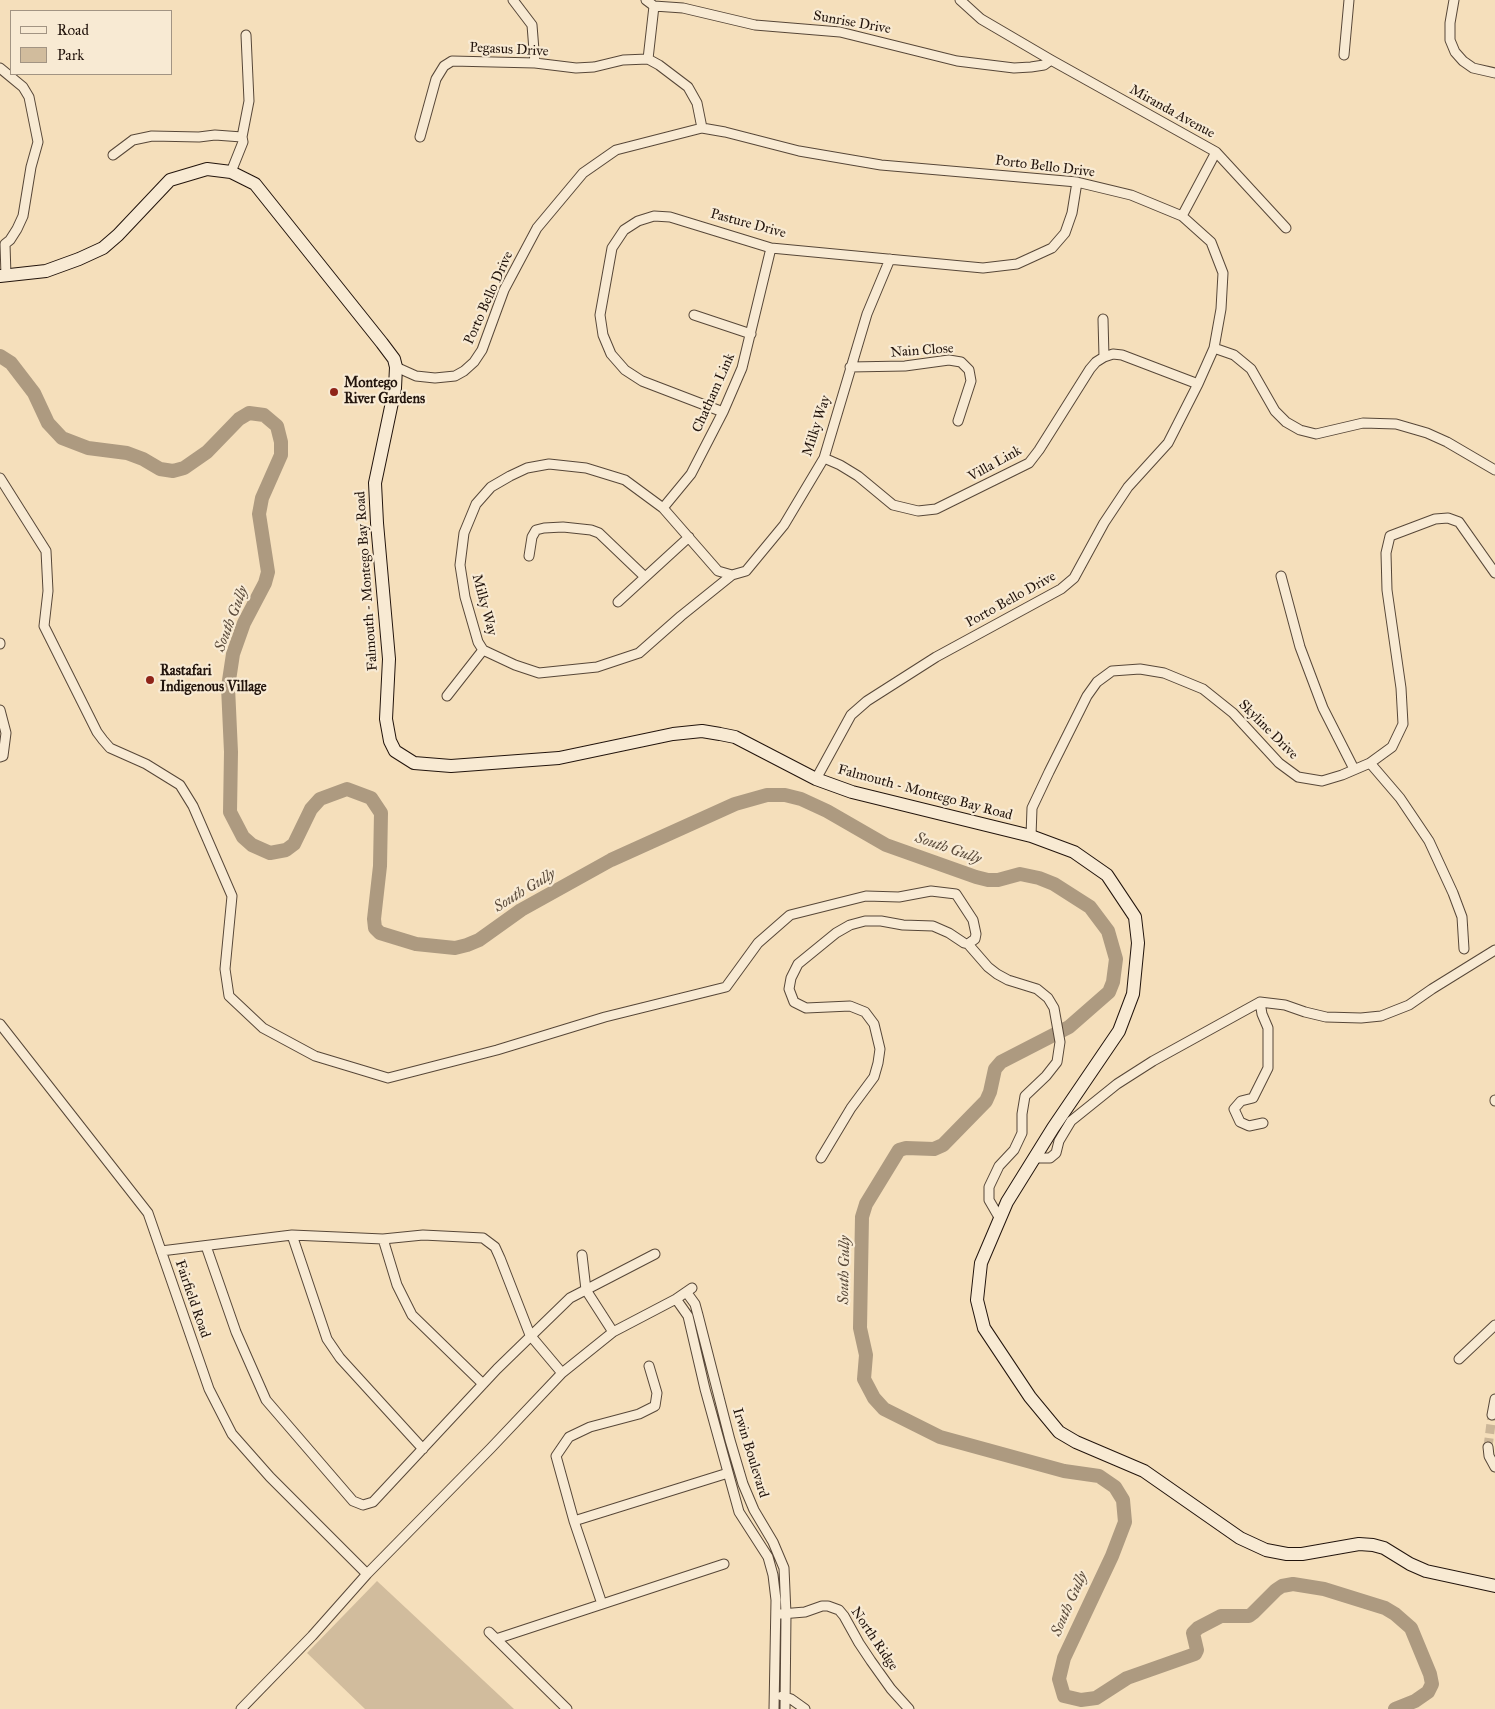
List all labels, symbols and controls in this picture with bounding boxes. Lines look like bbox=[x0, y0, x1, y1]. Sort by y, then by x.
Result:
street label: Sunrise Drive bbox=[812, 8, 892, 38]
legend bbox=[10, 10, 172, 75]
text: Road bbox=[57, 21, 89, 39]
street label: Pegasus Drive bbox=[469, 40, 549, 60]
text: Park bbox=[57, 46, 84, 64]
street label: Miranda Avenue bbox=[1126, 82, 1218, 142]
street label: Porto Bello Drive bbox=[994, 153, 1096, 181]
street label: Pasture Drive bbox=[708, 206, 788, 242]
street label: Porto Bello Drive bbox=[461, 249, 517, 347]
street label: Nain Close bbox=[890, 340, 954, 362]
street label: Chatham Link bbox=[689, 351, 739, 435]
place label: Montego River Gardens bbox=[344, 376, 425, 408]
marker: Montego River Gardens bbox=[328, 386, 340, 398]
street label: Milky Way bbox=[799, 393, 835, 459]
street label: Villa Link bbox=[965, 443, 1025, 485]
street label: Falmouth - Montego Bay Road bbox=[352, 491, 382, 671]
street label: Porto Bello Drive bbox=[963, 568, 1059, 632]
street label: Milky Way bbox=[468, 572, 500, 638]
water label: South Gully bbox=[211, 584, 253, 654]
place label: Rastafari Indigenous Village bbox=[160, 664, 267, 696]
marker: Rastafari Indigenous Village bbox=[144, 674, 156, 686]
street label: Skyline Drive bbox=[1235, 697, 1301, 763]
street label: Falmouth - Montego Bay Road bbox=[836, 762, 1014, 824]
water label: South Gully bbox=[913, 829, 983, 869]
water label: South Gully bbox=[491, 866, 559, 916]
water label: South Gully bbox=[835, 1235, 855, 1305]
street label: Fairfield Road bbox=[171, 1258, 213, 1340]
street label: Irwin Boulevard bbox=[728, 1406, 772, 1500]
water label: South Gully bbox=[1048, 1569, 1092, 1639]
street label: North Ridge bbox=[847, 1604, 901, 1674]

